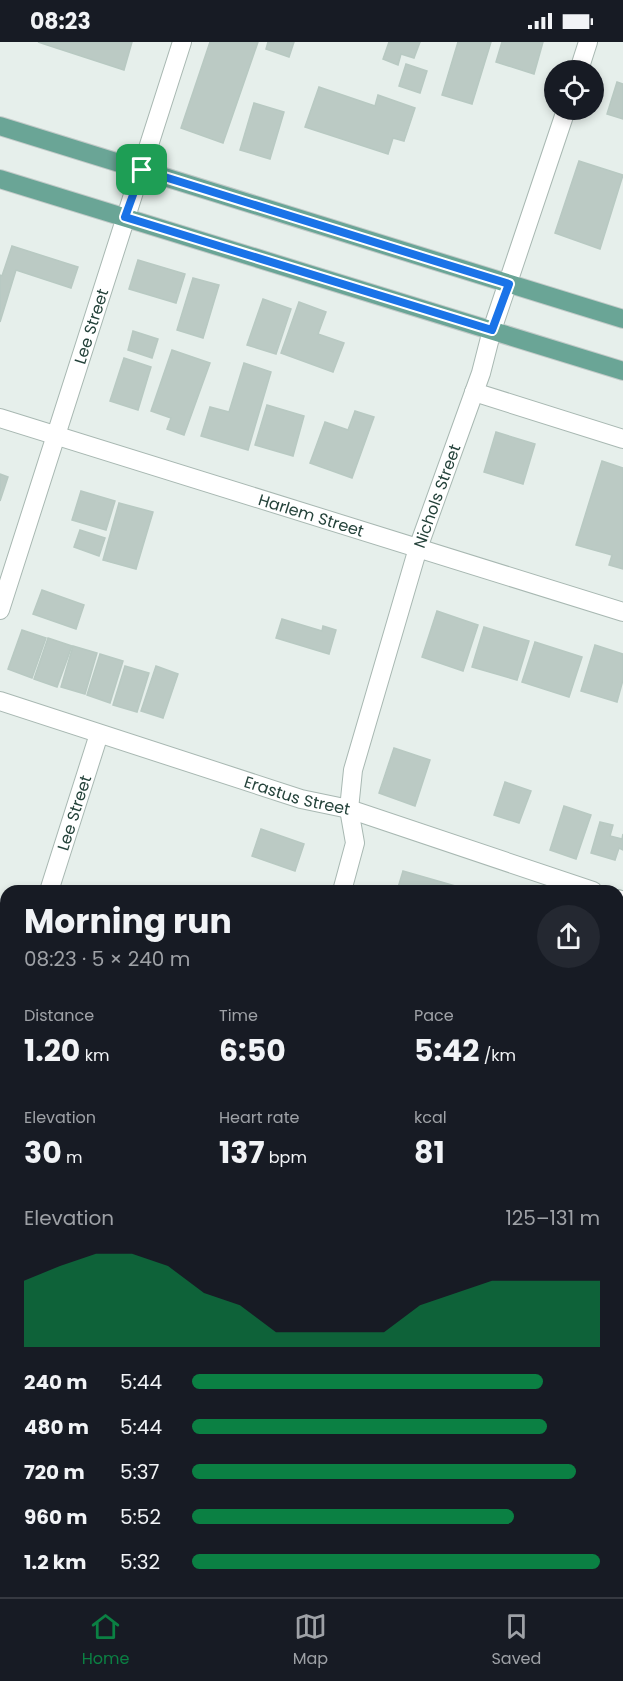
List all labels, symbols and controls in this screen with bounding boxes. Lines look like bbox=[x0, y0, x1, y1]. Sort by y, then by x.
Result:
text: 08:23 bbox=[30, 6, 91, 37]
map controls bbox=[544, 60, 604, 120]
button: locate bbox=[544, 60, 604, 120]
pin bbox=[116, 144, 167, 195]
icon: arrive bbox=[125, 153, 158, 186]
street label: Lee Street bbox=[69, 286, 114, 367]
street label: Nichols Street bbox=[408, 441, 466, 551]
street label: Harlem Street bbox=[255, 488, 367, 543]
street label: Erastus Street bbox=[241, 770, 352, 821]
street label: Lee Street bbox=[52, 772, 97, 854]
text: Morning run bbox=[24, 898, 232, 945]
button: share bbox=[537, 905, 600, 968]
text: 08:23 · 5 × 240 m bbox=[24, 945, 190, 973]
text: Distance bbox=[24, 1004, 94, 1027]
text: Time bbox=[219, 1004, 258, 1027]
text: Pace bbox=[414, 1004, 454, 1027]
text: 1.20 bbox=[24, 1029, 80, 1072]
text: 6:50 bbox=[219, 1029, 286, 1072]
text: 5:42 bbox=[414, 1029, 479, 1072]
text: km bbox=[80, 1044, 109, 1067]
text: /km bbox=[479, 1044, 516, 1067]
text: Elevation bbox=[24, 1106, 96, 1129]
text: Heart rate bbox=[219, 1106, 299, 1129]
text: kcal bbox=[414, 1106, 447, 1129]
text: 30 bbox=[24, 1131, 62, 1174]
text: 137 bbox=[219, 1131, 264, 1174]
text: 81 bbox=[414, 1131, 445, 1174]
text: m bbox=[62, 1146, 82, 1169]
text: bpm bbox=[264, 1146, 307, 1169]
text: Elevation bbox=[24, 1204, 114, 1232]
text: 125–131 m bbox=[505, 1204, 600, 1232]
text: 240 m bbox=[24, 1368, 87, 1396]
text: 5:44 bbox=[120, 1368, 162, 1396]
text: 480 m bbox=[24, 1413, 89, 1441]
text: 5:44 bbox=[120, 1413, 162, 1441]
text: 720 m bbox=[24, 1458, 85, 1486]
text: 5:37 bbox=[120, 1458, 160, 1486]
text: 960 m bbox=[24, 1503, 88, 1531]
text: 5:52 bbox=[120, 1503, 161, 1531]
text: 1.2 km bbox=[24, 1548, 86, 1576]
text: 5:32 bbox=[120, 1548, 160, 1576]
tab: Home bbox=[82, 1610, 129, 1671]
tab: Map bbox=[293, 1610, 328, 1671]
tab: Saved bbox=[491, 1610, 541, 1671]

